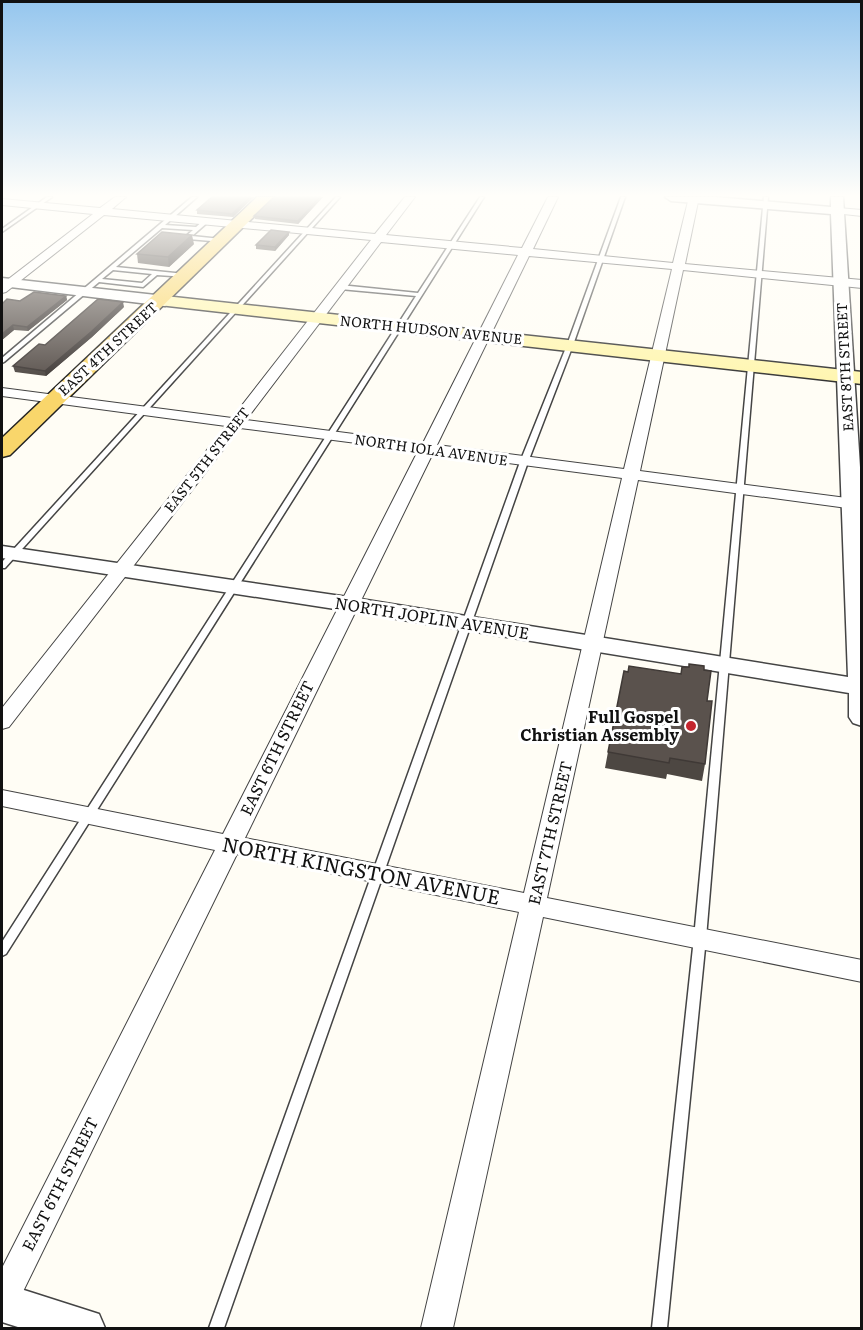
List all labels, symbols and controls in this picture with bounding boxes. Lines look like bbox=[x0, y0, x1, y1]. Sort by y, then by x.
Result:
street label: EAST 4TH STREET bbox=[53, 297, 161, 400]
street label: EAST 8TH STREET bbox=[831, 302, 857, 432]
street label: NORTH HUDSON AVENUE bbox=[339, 309, 523, 349]
street label: EAST 5TH STREET bbox=[159, 402, 254, 516]
street label: NORTH IOLA AVENUE bbox=[353, 428, 509, 470]
street label: NORTH JOPLIN AVENUE bbox=[333, 590, 531, 644]
street label: EAST 6TH STREET bbox=[233, 676, 319, 819]
place label: Full Gospel Christian Assembly bbox=[520, 704, 679, 746]
marker: Full Gospel Christian Assembly bbox=[684, 719, 698, 733]
street label: EAST 7TH STREET bbox=[521, 758, 577, 907]
street label: NORTH KINGSTON AVENUE bbox=[220, 827, 503, 911]
street label: EAST 6TH STREET bbox=[15, 1112, 103, 1255]

